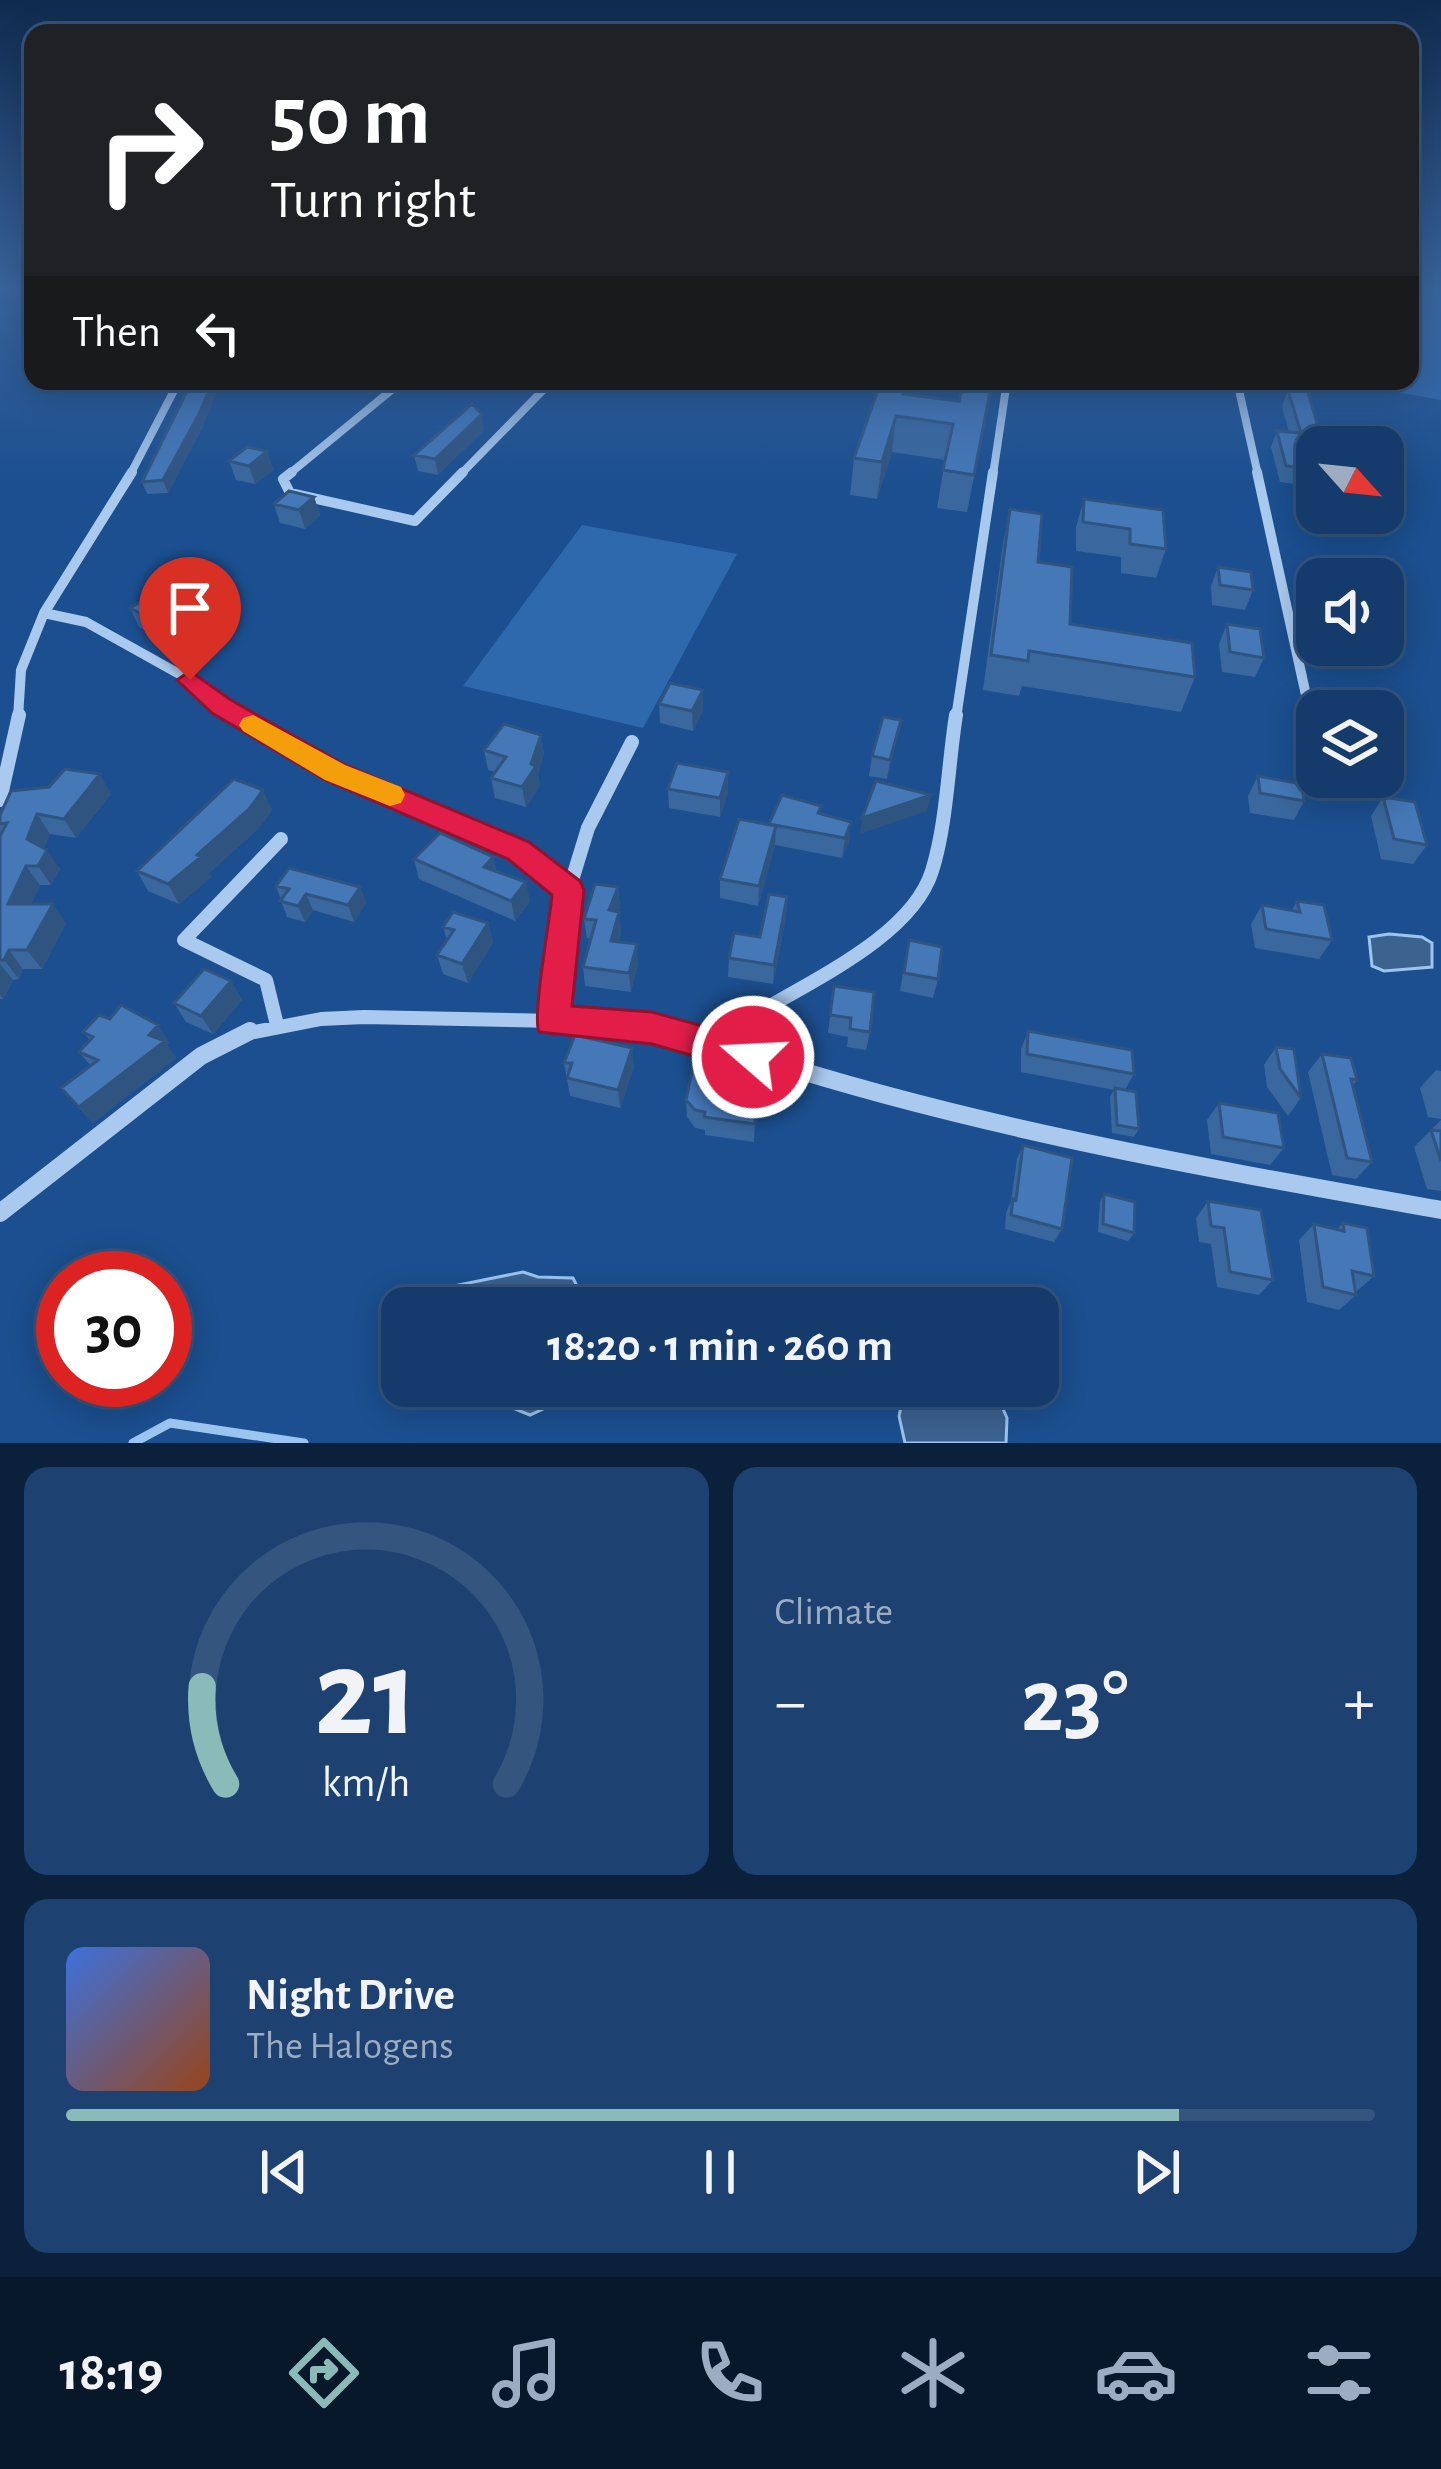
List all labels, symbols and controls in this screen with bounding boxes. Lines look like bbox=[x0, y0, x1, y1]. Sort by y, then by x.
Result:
icon: right bbox=[72, 72, 228, 228]
text: 50 m bbox=[270, 76, 431, 160]
text: Turn right bbox=[270, 174, 476, 228]
icon: left bbox=[185, 300, 251, 366]
text: Then bbox=[72, 310, 161, 355]
north arrow bbox=[1296, 426, 1404, 534]
map controls bbox=[1296, 426, 1404, 798]
pin bbox=[139, 557, 241, 680]
button: sound bbox=[1296, 558, 1404, 666]
icon: arrive bbox=[157, 575, 223, 641]
button: layers bbox=[1296, 690, 1404, 798]
position arrow bbox=[690, 994, 816, 1120]
speed limit sign: 30 bbox=[36, 1251, 192, 1407]
text: 18:20 · 1 min · 260 m bbox=[547, 1324, 893, 1369]
text: Climate bbox=[775, 1593, 893, 1632]
text: 21 bbox=[314, 1633, 418, 1758]
text: 23° bbox=[1021, 1658, 1129, 1748]
text: − bbox=[775, 1670, 806, 1736]
text: + bbox=[1343, 1670, 1375, 1736]
text: km/h bbox=[322, 1762, 410, 1805]
text: Night Drive bbox=[246, 1973, 455, 2018]
text: The Halogens bbox=[246, 2027, 454, 2066]
icon: previous bbox=[251, 2139, 317, 2205]
icon: pause bbox=[687, 2139, 753, 2205]
icon: next bbox=[1124, 2139, 1190, 2205]
icon: directions bbox=[282, 2331, 366, 2415]
icon: music bbox=[485, 2331, 569, 2415]
icon: phone bbox=[688, 2331, 772, 2415]
icon: climate bbox=[891, 2331, 975, 2415]
icon: car bbox=[1094, 2331, 1178, 2415]
icon: filters bbox=[1297, 2331, 1381, 2415]
text: 18:19 bbox=[60, 2346, 163, 2400]

